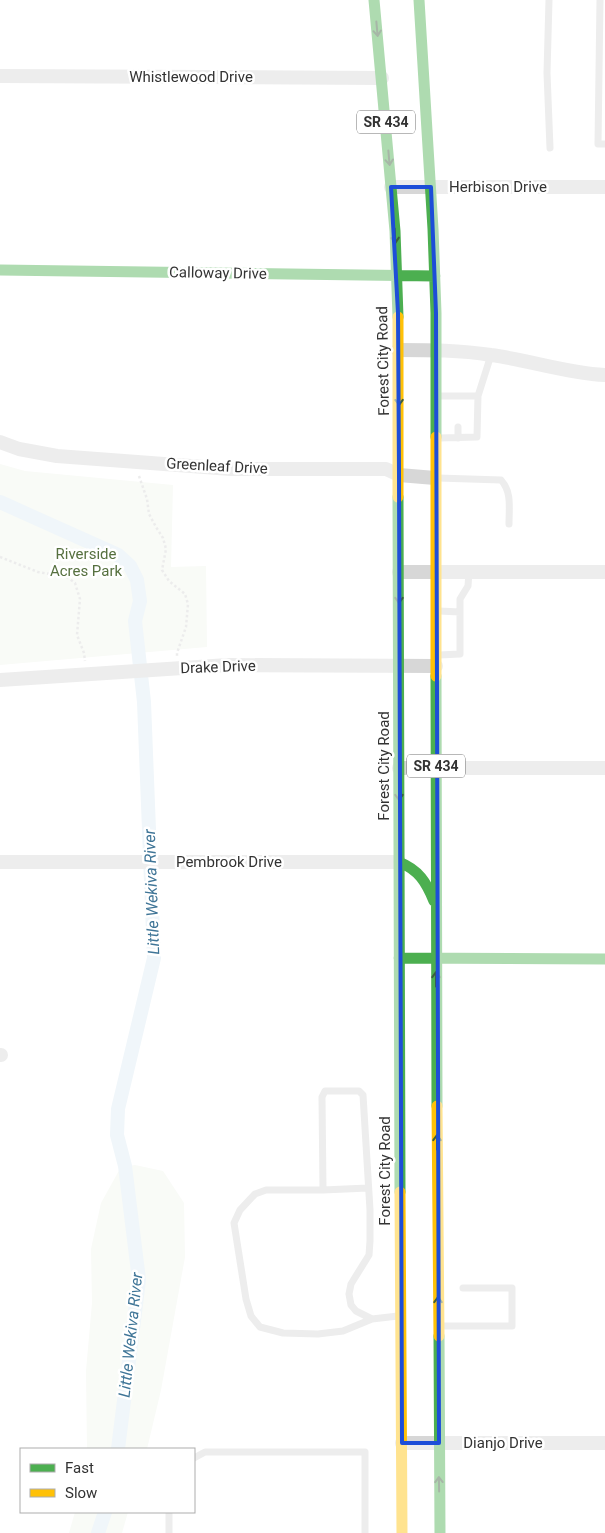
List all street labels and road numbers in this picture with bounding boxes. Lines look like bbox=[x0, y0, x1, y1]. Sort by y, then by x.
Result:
street label: Whistlewood Drive bbox=[129, 68, 253, 86]
road number: SR 434 bbox=[357, 110, 415, 134]
street label: Herbison Drive bbox=[449, 178, 547, 196]
street label: Calloway Drive bbox=[169, 263, 267, 283]
street label: Forest City Road bbox=[373, 306, 393, 416]
street label: Greenleaf Drive bbox=[166, 454, 268, 478]
street label: Drake Drive bbox=[180, 657, 256, 677]
street label: Forest City Road bbox=[375, 711, 393, 821]
road number: SR 434 bbox=[407, 754, 465, 778]
street label: Pembrook Drive bbox=[176, 853, 282, 871]
street label: Forest City Road bbox=[376, 1116, 394, 1226]
street label: Dianjo Drive bbox=[463, 1434, 543, 1452]

